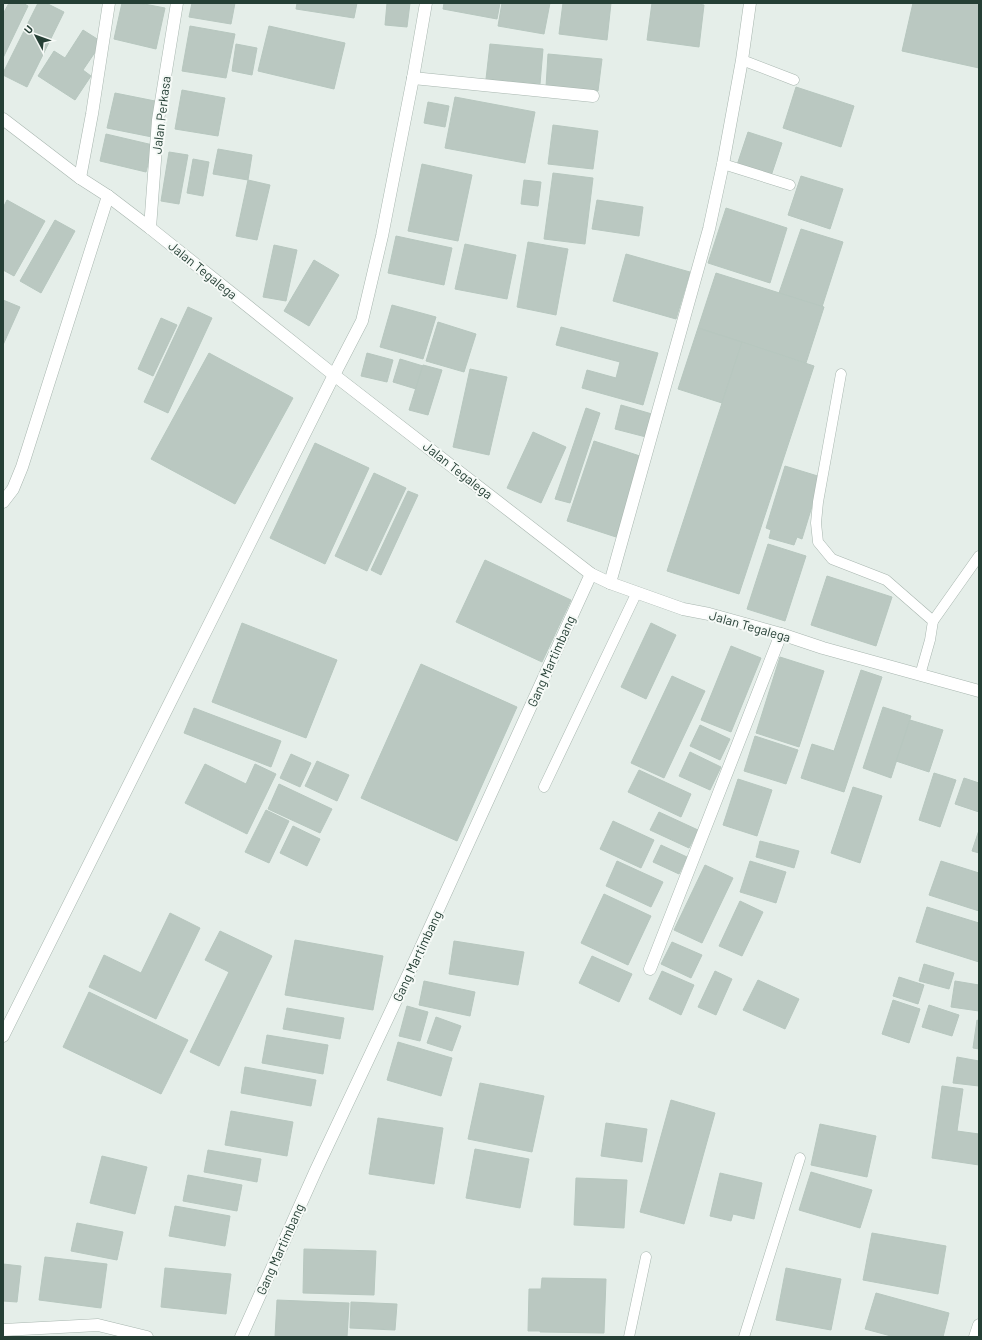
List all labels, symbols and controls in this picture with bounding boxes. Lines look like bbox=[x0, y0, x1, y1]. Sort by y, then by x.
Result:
north arrow bbox=[16, 16, 56, 56]
text: U bbox=[21, 22, 35, 36]
street label: Jalan Perkasa bbox=[148, 75, 174, 155]
street label: Jalan Tegalega bbox=[165, 237, 241, 303]
street label: Jalan Tegalega bbox=[420, 438, 496, 502]
street label: Jalan Tegalega bbox=[707, 607, 793, 645]
street label: Gang Martimbang bbox=[524, 613, 578, 709]
street label: Gang Martimbang bbox=[389, 908, 445, 1004]
street label: Gang Martimbang bbox=[253, 1201, 307, 1297]

